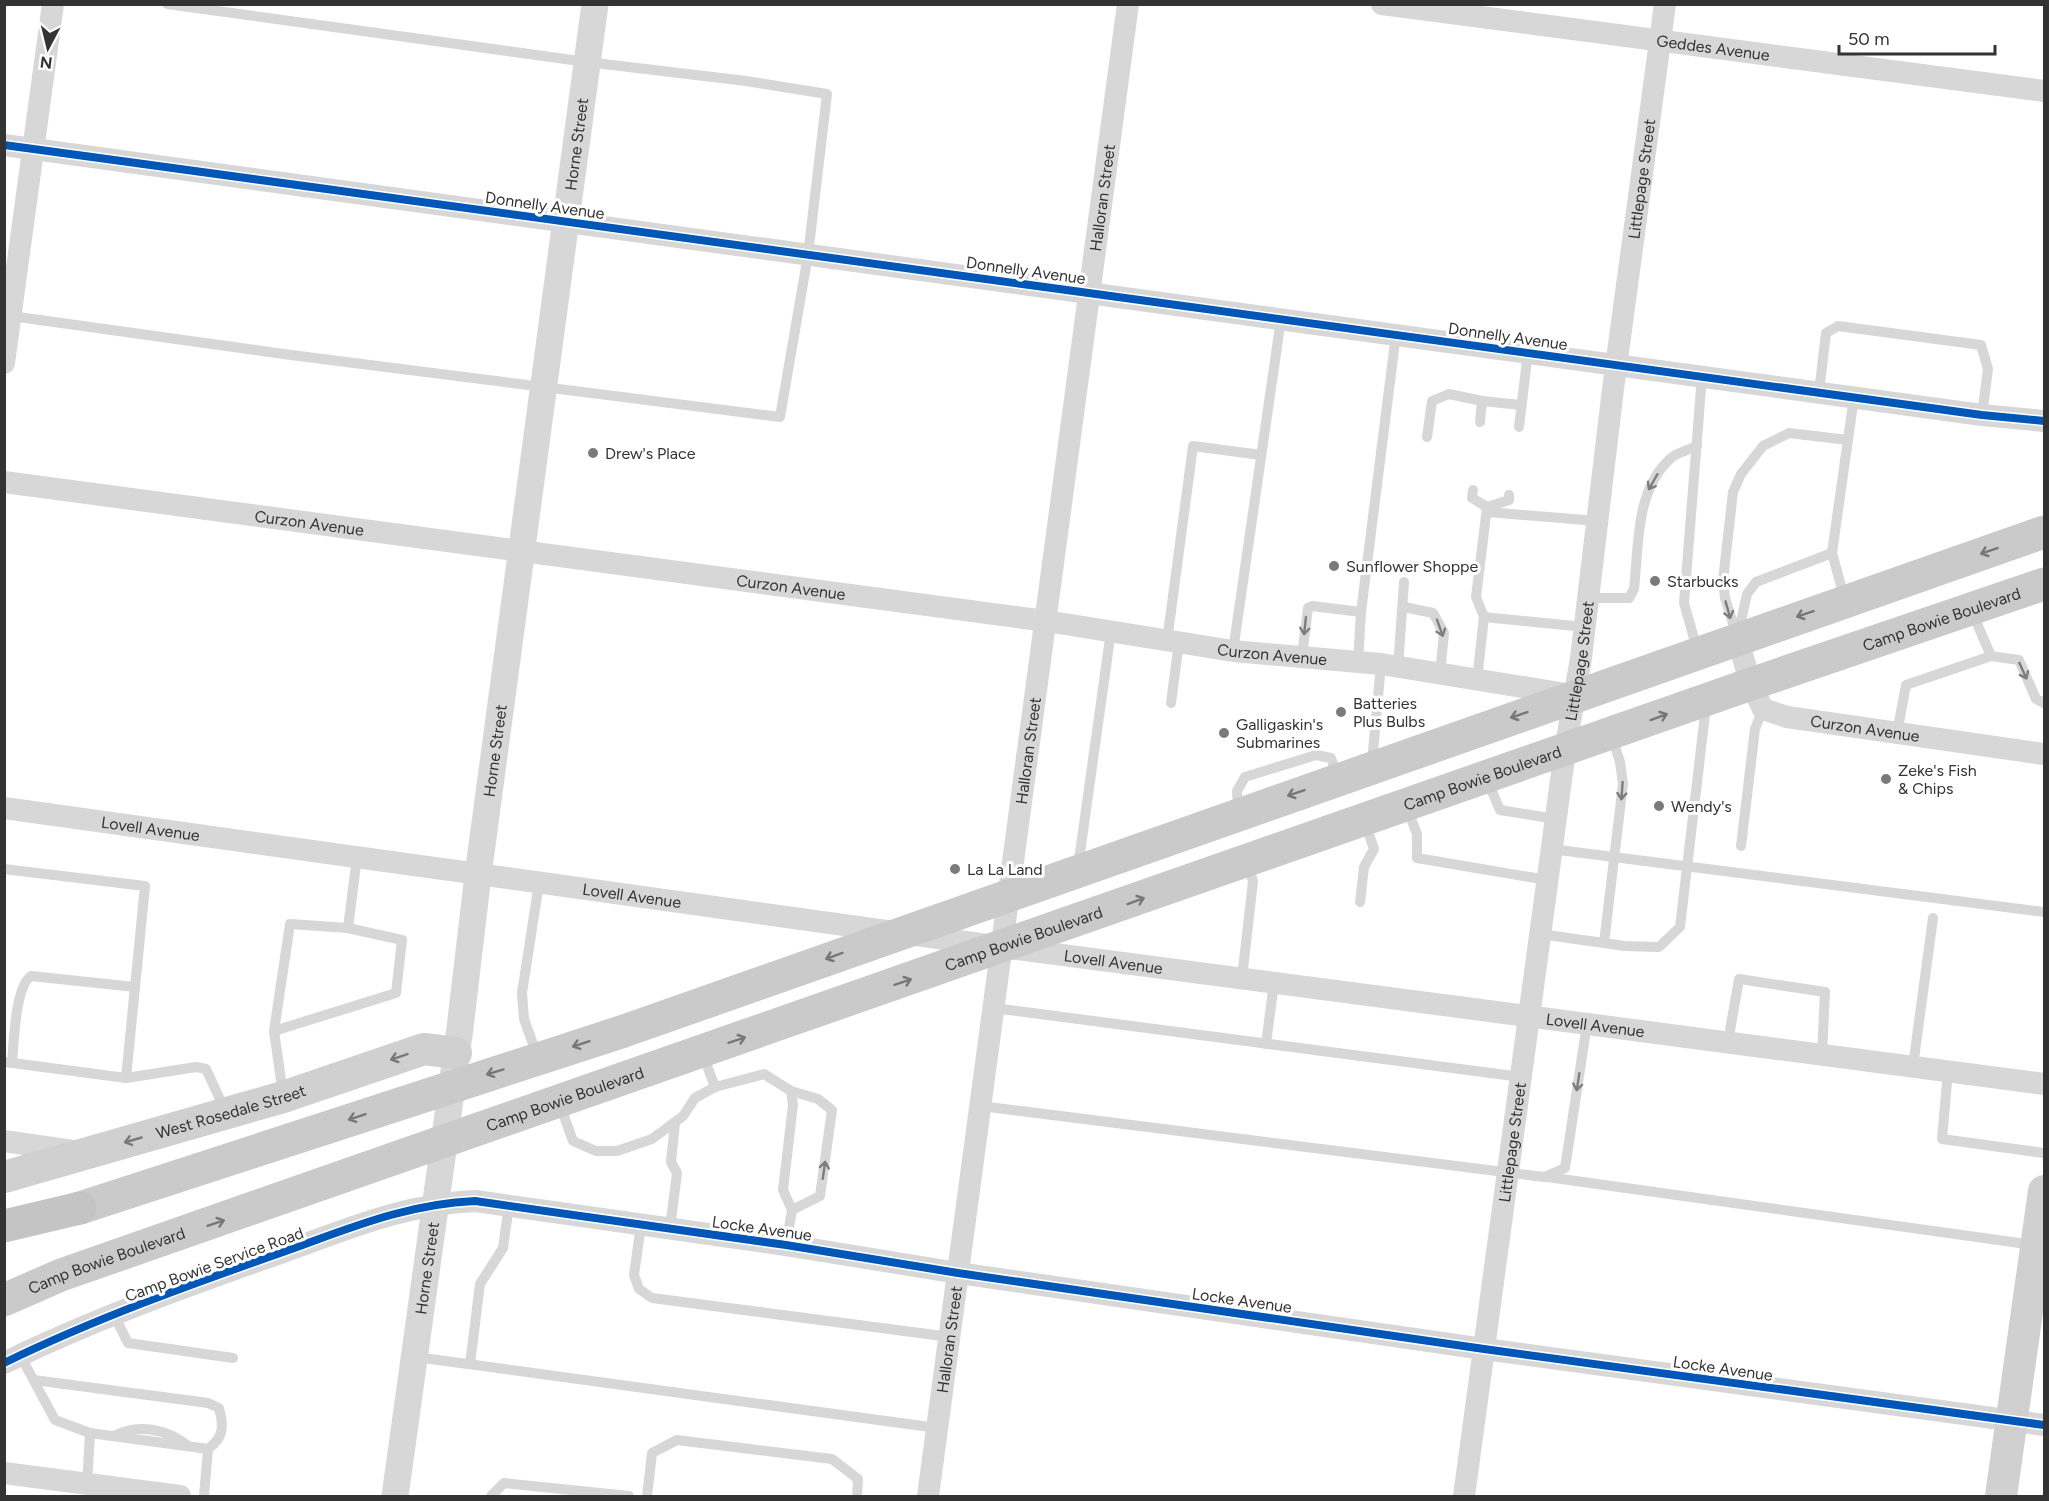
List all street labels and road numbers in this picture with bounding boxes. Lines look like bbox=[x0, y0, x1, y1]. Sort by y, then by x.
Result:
street label: Geddes Avenue bbox=[1655, 31, 1771, 65]
street label: Horne Street bbox=[561, 97, 592, 192]
street label: Littlepage Street bbox=[1624, 118, 1659, 240]
street label: Halloran Street bbox=[1086, 143, 1119, 252]
street label: Donnelly Avenue bbox=[484, 188, 606, 223]
street label: Donnelly Avenue bbox=[965, 253, 1087, 288]
street label: Donnelly Avenue bbox=[1447, 319, 1569, 354]
street label: Curzon Avenue bbox=[253, 507, 365, 540]
street label: Curzon Avenue bbox=[735, 571, 847, 604]
street label: Camp Bowie Boulevard bbox=[1860, 584, 2023, 655]
street label: Littlepage Street bbox=[1561, 600, 1598, 722]
street label: Curzon Avenue bbox=[1216, 640, 1328, 669]
street label: Halloran Street bbox=[1012, 696, 1045, 805]
street label: Horne Street bbox=[480, 703, 511, 798]
street label: Curzon Avenue bbox=[1809, 711, 1921, 746]
street label: Camp Bowie Boulevard bbox=[1401, 742, 1564, 815]
street label: Lovell Avenue bbox=[100, 813, 201, 845]
street label: Lovell Avenue bbox=[581, 880, 683, 912]
street label: Camp Bowie Boulevard bbox=[942, 903, 1105, 975]
street label: Lovell Avenue bbox=[1063, 946, 1164, 978]
street label: Lovell Avenue bbox=[1545, 1010, 1646, 1041]
street label: Camp Bowie Boulevard bbox=[484, 1063, 646, 1136]
street label: West Rosedale Street bbox=[154, 1081, 308, 1143]
street label: Littlepage Street bbox=[1495, 1081, 1530, 1204]
street label: Locke Avenue bbox=[711, 1212, 813, 1245]
street label: Horne Street bbox=[411, 1221, 443, 1316]
street label: Camp Bowie Boulevard bbox=[25, 1223, 188, 1298]
street label: Camp Bowie Service Road bbox=[122, 1223, 306, 1306]
street label: Locke Avenue bbox=[1191, 1284, 1293, 1317]
street label: Halloran Street bbox=[933, 1285, 966, 1394]
street label: Locke Avenue bbox=[1672, 1352, 1774, 1385]

